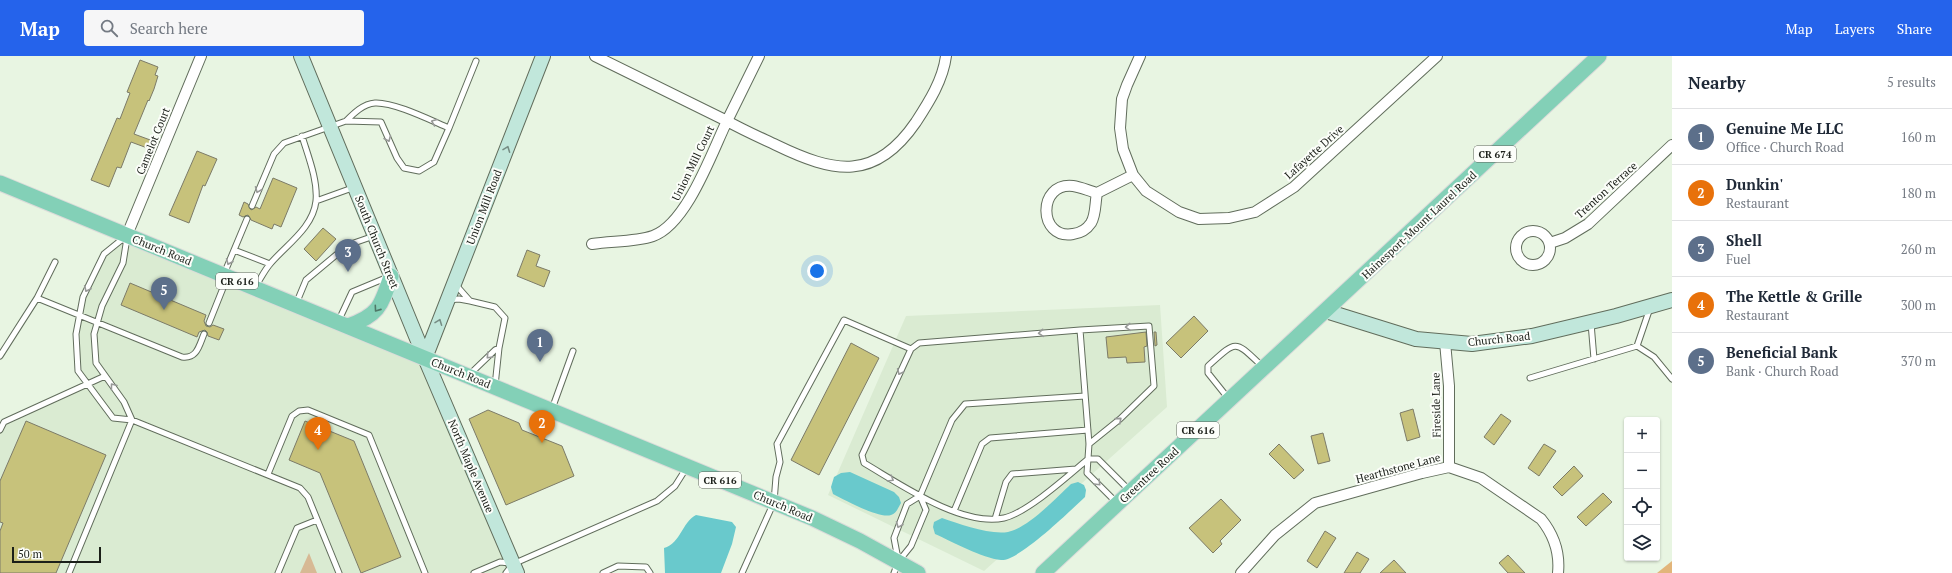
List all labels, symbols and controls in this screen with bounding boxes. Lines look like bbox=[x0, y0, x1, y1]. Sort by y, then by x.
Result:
search box bbox=[84, 10, 364, 46]
text: Map bbox=[20, 16, 60, 41]
icon: search bbox=[98, 17, 120, 39]
text: Search here bbox=[130, 18, 208, 38]
text: Map bbox=[1786, 19, 1813, 38]
text: Layers bbox=[1835, 19, 1875, 38]
text: Share bbox=[1897, 19, 1932, 38]
text: Nearby bbox=[1688, 71, 1746, 94]
text: 5 results bbox=[1887, 73, 1936, 91]
street label: Camelot Court bbox=[133, 105, 173, 177]
one-way arrow bbox=[431, 118, 438, 126]
text: Genuine Me LLC bbox=[1726, 118, 1843, 138]
street label: Lafayette Drive bbox=[1282, 122, 1347, 182]
street label: Union Mill Court bbox=[669, 123, 717, 203]
text: 1 bbox=[1697, 128, 1705, 146]
text: 160 m bbox=[1901, 128, 1936, 146]
one-way arrow bbox=[384, 135, 392, 142]
text: Office · Church Road bbox=[1726, 138, 1844, 156]
one-way arrow bbox=[502, 145, 510, 152]
road number: CR 674 bbox=[1474, 146, 1516, 162]
street label: Trenton Terrace bbox=[1572, 158, 1640, 221]
street label: Union Mill Road bbox=[463, 168, 505, 246]
street label: Hainesport-Mount Laurel Road bbox=[1359, 168, 1479, 282]
text: Dunkin' bbox=[1726, 174, 1783, 194]
text: 2 bbox=[1697, 184, 1705, 202]
text: 180 m bbox=[1901, 184, 1936, 202]
one-way arrow bbox=[255, 187, 263, 194]
street label: South Church Street bbox=[352, 193, 402, 291]
text: Restaurant bbox=[1726, 194, 1789, 212]
text: Shell bbox=[1726, 230, 1762, 250]
street label: Church Road bbox=[130, 232, 194, 268]
pin: 3 bbox=[335, 239, 361, 272]
text: 3 bbox=[1697, 240, 1705, 258]
text: 260 m bbox=[1901, 240, 1936, 258]
text: Fuel bbox=[1726, 250, 1751, 268]
one-way arrow bbox=[226, 259, 234, 266]
your location bbox=[807, 261, 827, 281]
road number: CR 616 bbox=[216, 273, 258, 289]
pin: 5 bbox=[151, 277, 177, 310]
one-way arrow bbox=[84, 285, 92, 293]
text: The Kettle & Grille bbox=[1726, 286, 1862, 306]
text: 4 bbox=[1697, 296, 1705, 314]
text: 300 m bbox=[1901, 296, 1936, 314]
one-way arrow bbox=[375, 304, 382, 311]
text: Restaurant bbox=[1726, 306, 1789, 324]
one-way arrow bbox=[434, 318, 442, 326]
one-way arrow bbox=[1125, 323, 1131, 331]
one-way arrow bbox=[1038, 328, 1044, 337]
pin: 1 bbox=[527, 329, 553, 362]
street label: Church Road bbox=[1467, 329, 1531, 349]
text: Beneficial Bank bbox=[1726, 342, 1838, 362]
one-way arrow bbox=[486, 351, 494, 359]
text: 5 bbox=[1697, 352, 1705, 370]
text: 370 m bbox=[1901, 352, 1936, 370]
street label: Church Road bbox=[429, 355, 493, 391]
text: Bank · Church Road bbox=[1726, 362, 1839, 380]
one-way arrow bbox=[897, 368, 905, 376]
street label: Fireside Lane bbox=[1428, 372, 1444, 438]
one-way arrow bbox=[110, 384, 117, 391]
pin: 2 bbox=[529, 410, 555, 443]
pin: 4 bbox=[305, 417, 331, 450]
street label: North Maple Avenue bbox=[445, 417, 497, 515]
one-way arrow bbox=[1114, 417, 1122, 424]
map controls bbox=[1624, 417, 1660, 561]
button: + bbox=[1624, 417, 1660, 453]
road number: CR 616 bbox=[1177, 422, 1219, 438]
street label: Greentree Road bbox=[1116, 444, 1182, 506]
street label: Hearthstone Lane bbox=[1354, 450, 1442, 486]
button: − bbox=[1624, 453, 1660, 489]
road number: CR 616 bbox=[699, 472, 741, 488]
one-way arrow bbox=[887, 474, 894, 481]
one-way arrow bbox=[1093, 478, 1101, 486]
street label: Church Road bbox=[751, 487, 815, 525]
button: locate bbox=[1624, 489, 1660, 525]
one-way arrow bbox=[895, 522, 903, 529]
button: layers bbox=[1624, 525, 1660, 561]
scale bar bbox=[12, 545, 101, 564]
text: 50 m bbox=[18, 547, 42, 561]

